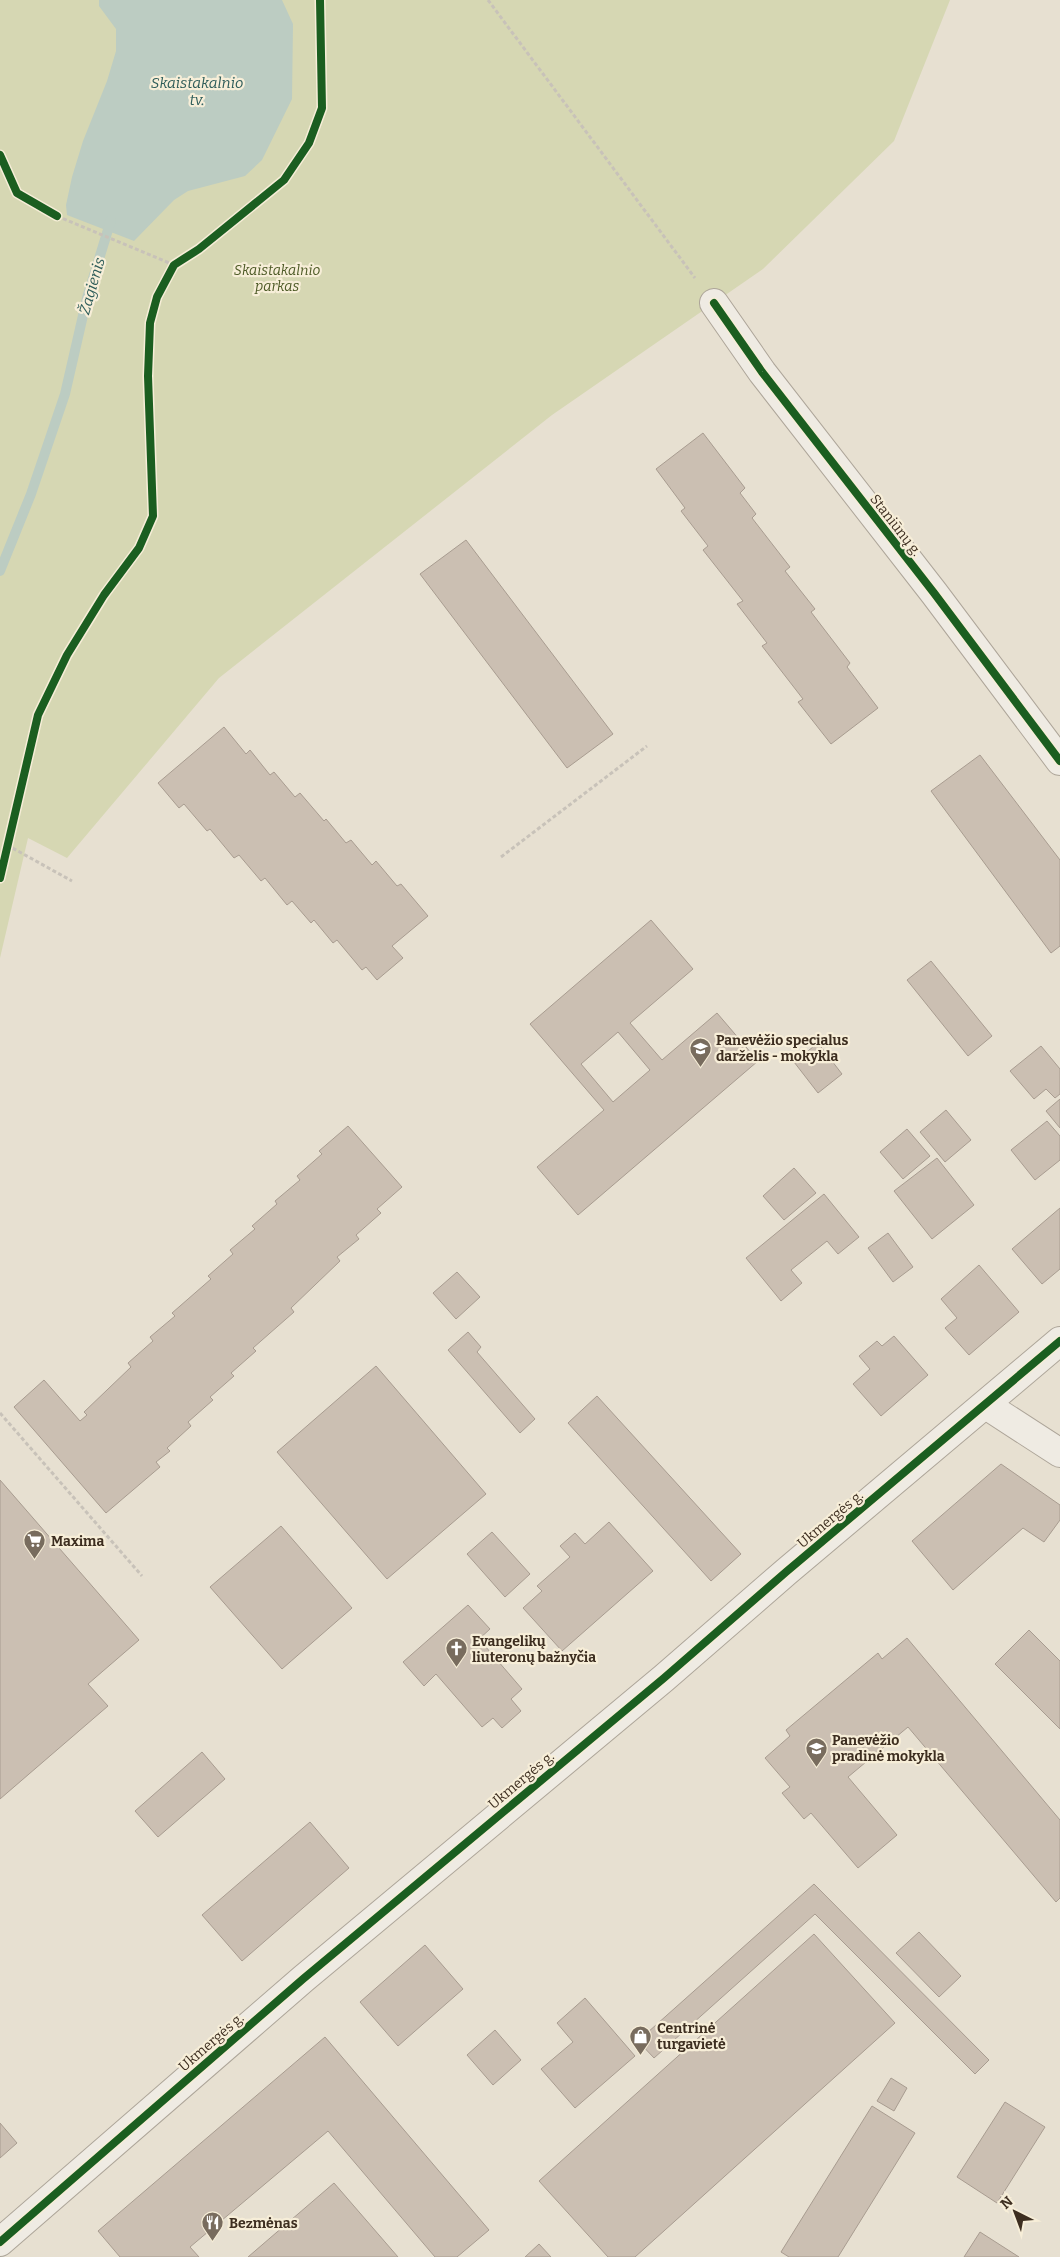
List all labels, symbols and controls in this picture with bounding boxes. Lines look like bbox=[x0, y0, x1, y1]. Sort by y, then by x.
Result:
water label: Skaistakalnio tv. bbox=[151, 74, 243, 109]
water label: Žagienis bbox=[75, 255, 109, 317]
park label: Skaistakalnio parkas bbox=[234, 262, 320, 295]
street label: Staniūnų g. bbox=[866, 491, 925, 560]
place label: Panevėžio specialus darželis - mokykla bbox=[716, 1032, 848, 1065]
school or university icon: Panevėžio specialus darželis - mokykla bbox=[688, 1036, 712, 1067]
street label: Ukmergės g. bbox=[794, 1487, 867, 1552]
supermarket icon: Maxima bbox=[23, 1529, 47, 1560]
place label: Maxima bbox=[51, 1533, 104, 1550]
place label: Evangelikų liuteronų bažnyčia bbox=[472, 1633, 596, 1666]
church icon: Evangelikų liuteronų bažnyčia bbox=[444, 1637, 468, 1668]
place label: Panevėžio pradinė mokykla bbox=[832, 1732, 945, 1765]
school or university icon: Panevėžio pradinė mokykla bbox=[804, 1736, 828, 1767]
street label: Ukmergės g. bbox=[485, 1748, 558, 1813]
street label: Ukmergės g. bbox=[175, 2009, 247, 2075]
place label: Centrinė turgavietė bbox=[657, 2020, 726, 2053]
shop icon: Centrinė turgavietė bbox=[629, 2024, 653, 2055]
north arrow bbox=[990, 2187, 1040, 2237]
text: N bbox=[997, 2193, 1016, 2213]
restaurant icon: Bezmėnas bbox=[201, 2211, 225, 2242]
place label: Bezmėnas bbox=[229, 2215, 298, 2232]

